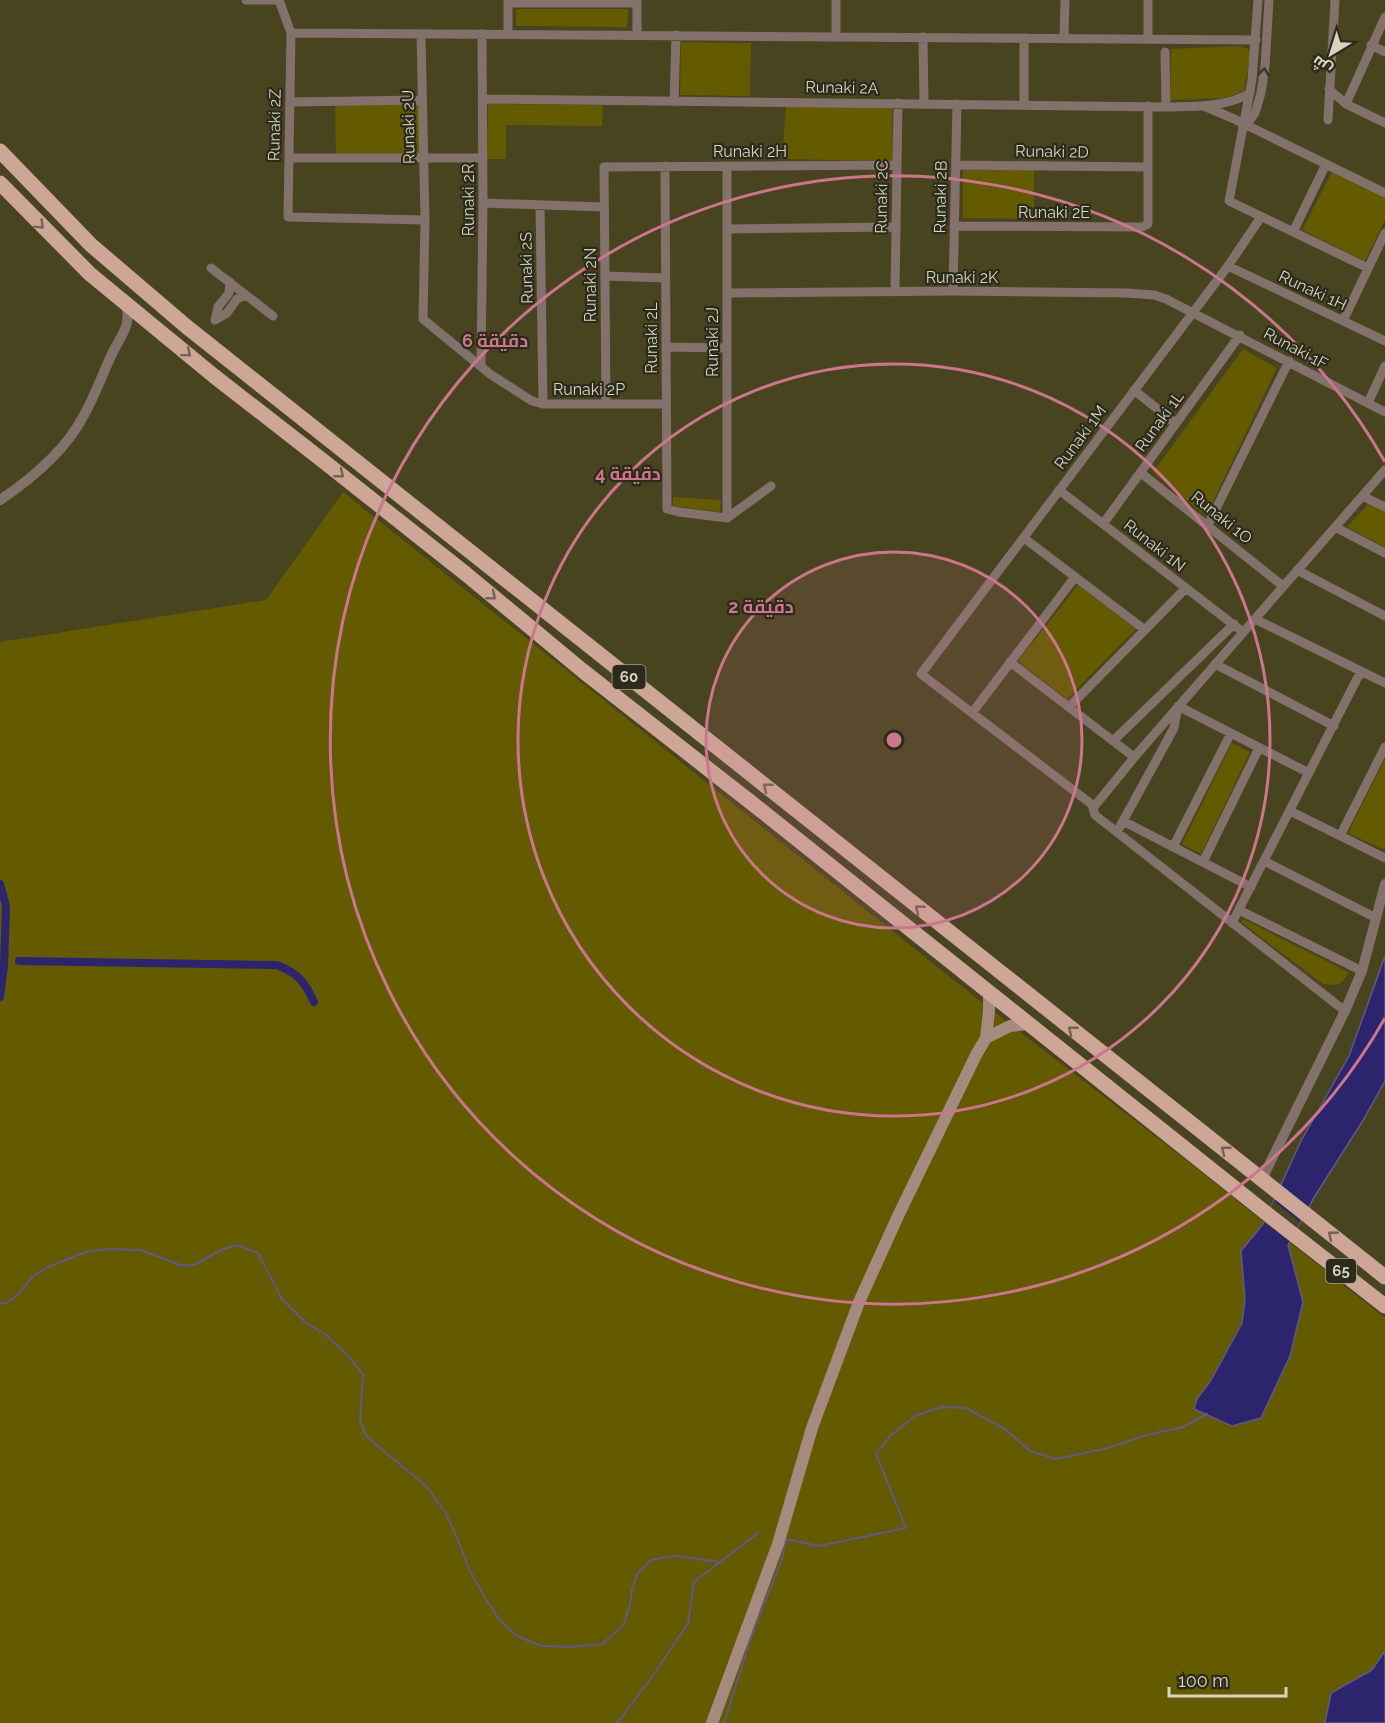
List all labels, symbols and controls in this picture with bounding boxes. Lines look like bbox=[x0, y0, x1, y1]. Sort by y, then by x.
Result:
north arrow bbox=[1301, 24, 1361, 84]
text: ش bbox=[1308, 52, 1336, 79]
one-way arrow bbox=[1257, 68, 1269, 77]
street label: Runaki 2A bbox=[805, 77, 879, 98]
street label: Runaki 2Z bbox=[264, 89, 285, 161]
street label: Runaki 2U bbox=[398, 90, 419, 164]
street label: Runaki 2D bbox=[1015, 141, 1089, 162]
street label: Runaki 2H bbox=[713, 142, 787, 161]
street label: Runaki 2C bbox=[871, 160, 892, 234]
street label: Runaki 2B bbox=[930, 160, 951, 234]
street label: Runaki 2R bbox=[459, 164, 478, 236]
street label: Runaki 2E bbox=[1018, 203, 1090, 222]
one-way arrow bbox=[33, 218, 44, 229]
street label: Runaki 2S bbox=[516, 232, 537, 304]
street label: Runaki 2N bbox=[581, 248, 600, 322]
street label: Runaki 1H bbox=[1276, 267, 1350, 314]
street label: Runaki 2K bbox=[926, 268, 999, 287]
street label: Runaki 2L bbox=[642, 302, 661, 374]
street label: Runaki 2J bbox=[703, 307, 722, 377]
street label: Runaki 1F bbox=[1260, 324, 1331, 373]
text: 6 دقيقة bbox=[462, 330, 528, 351]
one-way arrow bbox=[180, 346, 191, 357]
street label: Runaki 2P bbox=[553, 380, 625, 399]
street label: Runaki 1L bbox=[1131, 387, 1188, 455]
street label: Runaki 1M bbox=[1050, 402, 1110, 473]
text: 4 دقيقة bbox=[595, 463, 661, 484]
one-way arrow bbox=[333, 467, 344, 478]
street label: Runaki 1O bbox=[1187, 487, 1256, 548]
street label: Runaki 1N bbox=[1120, 515, 1189, 575]
one-way arrow bbox=[485, 589, 496, 600]
text: 2 دقيقة bbox=[728, 596, 794, 617]
road number: 60 bbox=[612, 665, 646, 689]
centre of rings bbox=[884, 730, 904, 750]
one-way arrow bbox=[763, 783, 774, 794]
one-way arrow bbox=[915, 905, 926, 916]
one-way arrow bbox=[1068, 1026, 1079, 1037]
one-way arrow bbox=[1221, 1147, 1232, 1158]
one-way arrow bbox=[1328, 1231, 1339, 1242]
road number: 65 bbox=[1326, 1259, 1356, 1283]
scale bar bbox=[1169, 1660, 1286, 1698]
text: 100 m bbox=[1178, 1670, 1229, 1691]

